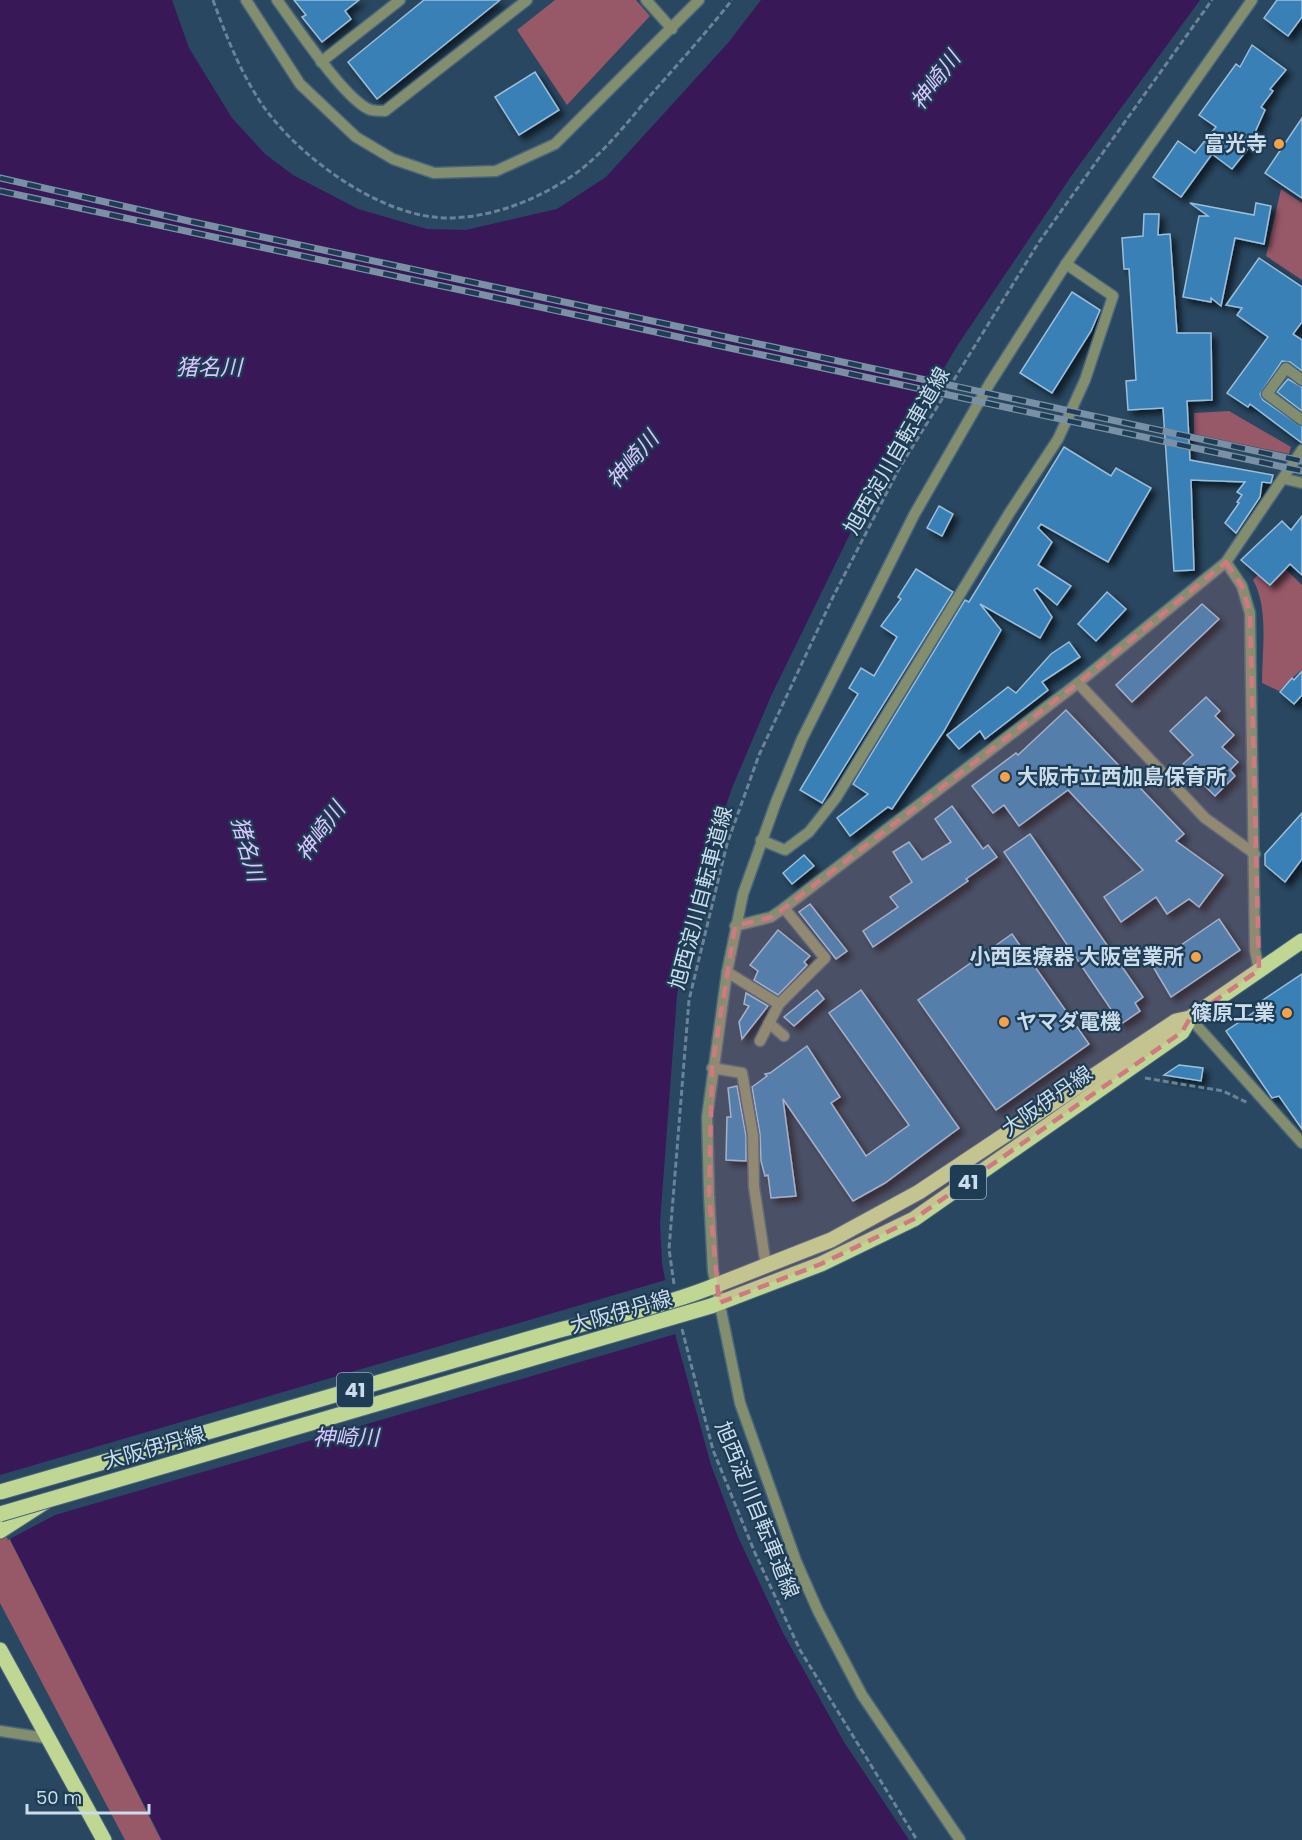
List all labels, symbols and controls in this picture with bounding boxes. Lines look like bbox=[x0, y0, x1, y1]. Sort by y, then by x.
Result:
water label: 神崎川 bbox=[903, 43, 969, 116]
place label: 富光寺 bbox=[1204, 129, 1267, 158]
marker: 富光寺 bbox=[1272, 137, 1286, 151]
water label: 猪名川 bbox=[176, 352, 244, 383]
street label: 旭西淀川自転車道線 bbox=[837, 362, 956, 540]
water label: 神崎川 bbox=[599, 423, 667, 494]
place label: 大阪市立西加島保育所 bbox=[1017, 762, 1227, 791]
marker: 大阪市立西加島保育所 bbox=[998, 770, 1012, 784]
water label: 神崎川 bbox=[288, 794, 354, 867]
street label: 旭西淀川自転車道線 bbox=[662, 803, 739, 993]
water label: 猪名川 bbox=[224, 813, 272, 887]
place label: 小西医療器 大阪営業所 bbox=[970, 942, 1184, 971]
marker: 小西医療器 大阪営業所 bbox=[1189, 950, 1203, 964]
place label: 篠原工業 bbox=[1191, 998, 1275, 1027]
marker: 篠原工業 bbox=[1280, 1006, 1294, 1020]
place label: ヤマダ電機 bbox=[1016, 1007, 1121, 1036]
marker: ヤマダ電機 bbox=[997, 1015, 1011, 1029]
street label: 大阪伊丹線 bbox=[995, 1059, 1098, 1143]
road number: 41 bbox=[950, 1165, 986, 1199]
street label: 大阪伊丹線 bbox=[566, 1283, 675, 1340]
road number: 41 bbox=[337, 1373, 373, 1407]
street label: 旭西淀川自転車道線 bbox=[709, 1417, 806, 1603]
street label: 大阪伊丹線 bbox=[99, 1419, 208, 1476]
water label: 神崎川 bbox=[313, 1422, 381, 1453]
scale bar bbox=[27, 1777, 148, 1815]
text: 50 m bbox=[36, 1785, 82, 1810]

